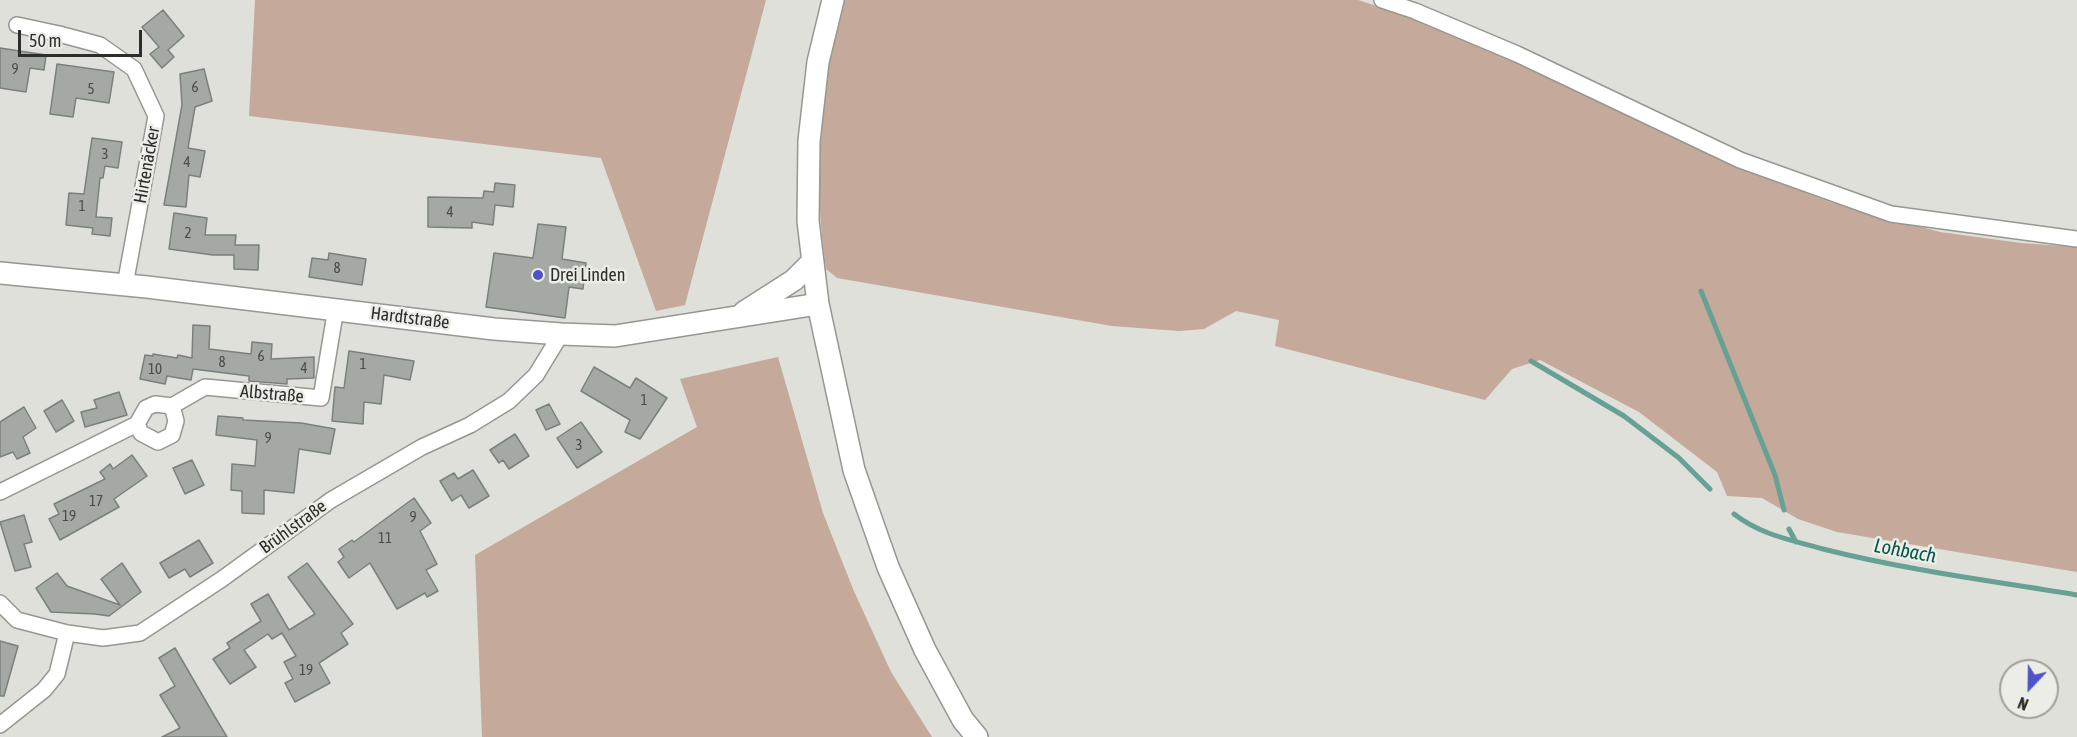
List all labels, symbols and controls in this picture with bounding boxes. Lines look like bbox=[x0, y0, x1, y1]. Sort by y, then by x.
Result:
scale bar bbox=[21, 18, 146, 56]
text: 50 m bbox=[29, 30, 61, 51]
house number: 9 bbox=[11, 60, 19, 78]
house number: 6 bbox=[191, 78, 199, 96]
house number: 5 bbox=[87, 80, 95, 98]
street label: Hirtenäcker bbox=[130, 125, 164, 205]
house number: 3 bbox=[101, 145, 109, 163]
house number: 4 bbox=[183, 153, 191, 171]
house number: 1 bbox=[78, 197, 86, 215]
house number: 4 bbox=[446, 203, 454, 221]
house number: 2 bbox=[184, 224, 192, 242]
house number: 8 bbox=[333, 259, 341, 277]
place label: Drei Linden bbox=[550, 264, 625, 286]
marker: Drei Linden bbox=[531, 268, 545, 282]
street label: Hardtstraße bbox=[369, 302, 451, 334]
house number: 6 bbox=[257, 347, 265, 365]
house number: 8 bbox=[218, 353, 226, 371]
house number: 1 bbox=[359, 355, 367, 373]
house number: 4 bbox=[300, 359, 308, 377]
house number: 10 bbox=[148, 360, 162, 378]
street label: Albstraße bbox=[239, 380, 305, 408]
house number: 1 bbox=[640, 391, 648, 409]
house number: 9 bbox=[264, 429, 272, 447]
house number: 3 bbox=[575, 436, 583, 454]
house number: 17 bbox=[89, 492, 103, 510]
street label: Brühlstraße bbox=[255, 495, 331, 559]
house number: 19 bbox=[62, 507, 76, 525]
house number: 9 bbox=[409, 508, 417, 526]
house number: 11 bbox=[378, 529, 392, 547]
water label: Lohbach bbox=[1872, 534, 1938, 568]
north arrow bbox=[1999, 659, 2059, 719]
house number: 19 bbox=[299, 661, 313, 679]
text: N bbox=[2015, 694, 2031, 714]

